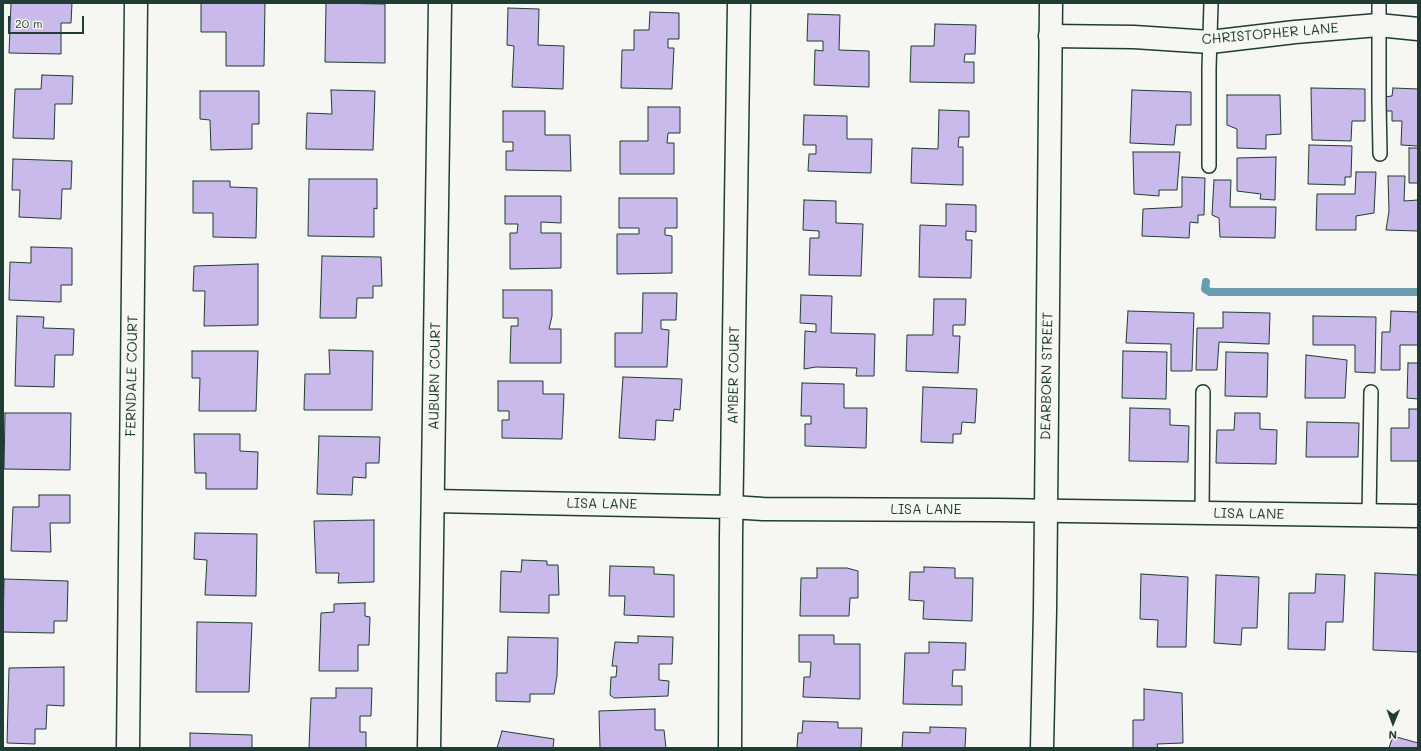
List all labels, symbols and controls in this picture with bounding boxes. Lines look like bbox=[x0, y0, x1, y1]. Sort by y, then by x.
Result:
scale bar bbox=[10, 8, 86, 34]
text: 20 m bbox=[15, 15, 43, 31]
street label: CHRISTOPHER LANE bbox=[1201, 20, 1339, 48]
street label: DEARBORN STREET bbox=[1037, 312, 1057, 440]
street label: FERNDALE COURT bbox=[123, 315, 141, 437]
street label: AUBURN COURT bbox=[426, 322, 444, 430]
street label: AMBER COURT bbox=[725, 326, 743, 424]
street label: LISA LANE bbox=[566, 495, 638, 513]
street label: LISA LANE bbox=[891, 502, 961, 518]
street label: LISA LANE bbox=[1213, 505, 1285, 523]
north arrow bbox=[1373, 703, 1413, 743]
text: N bbox=[1388, 728, 1397, 743]

